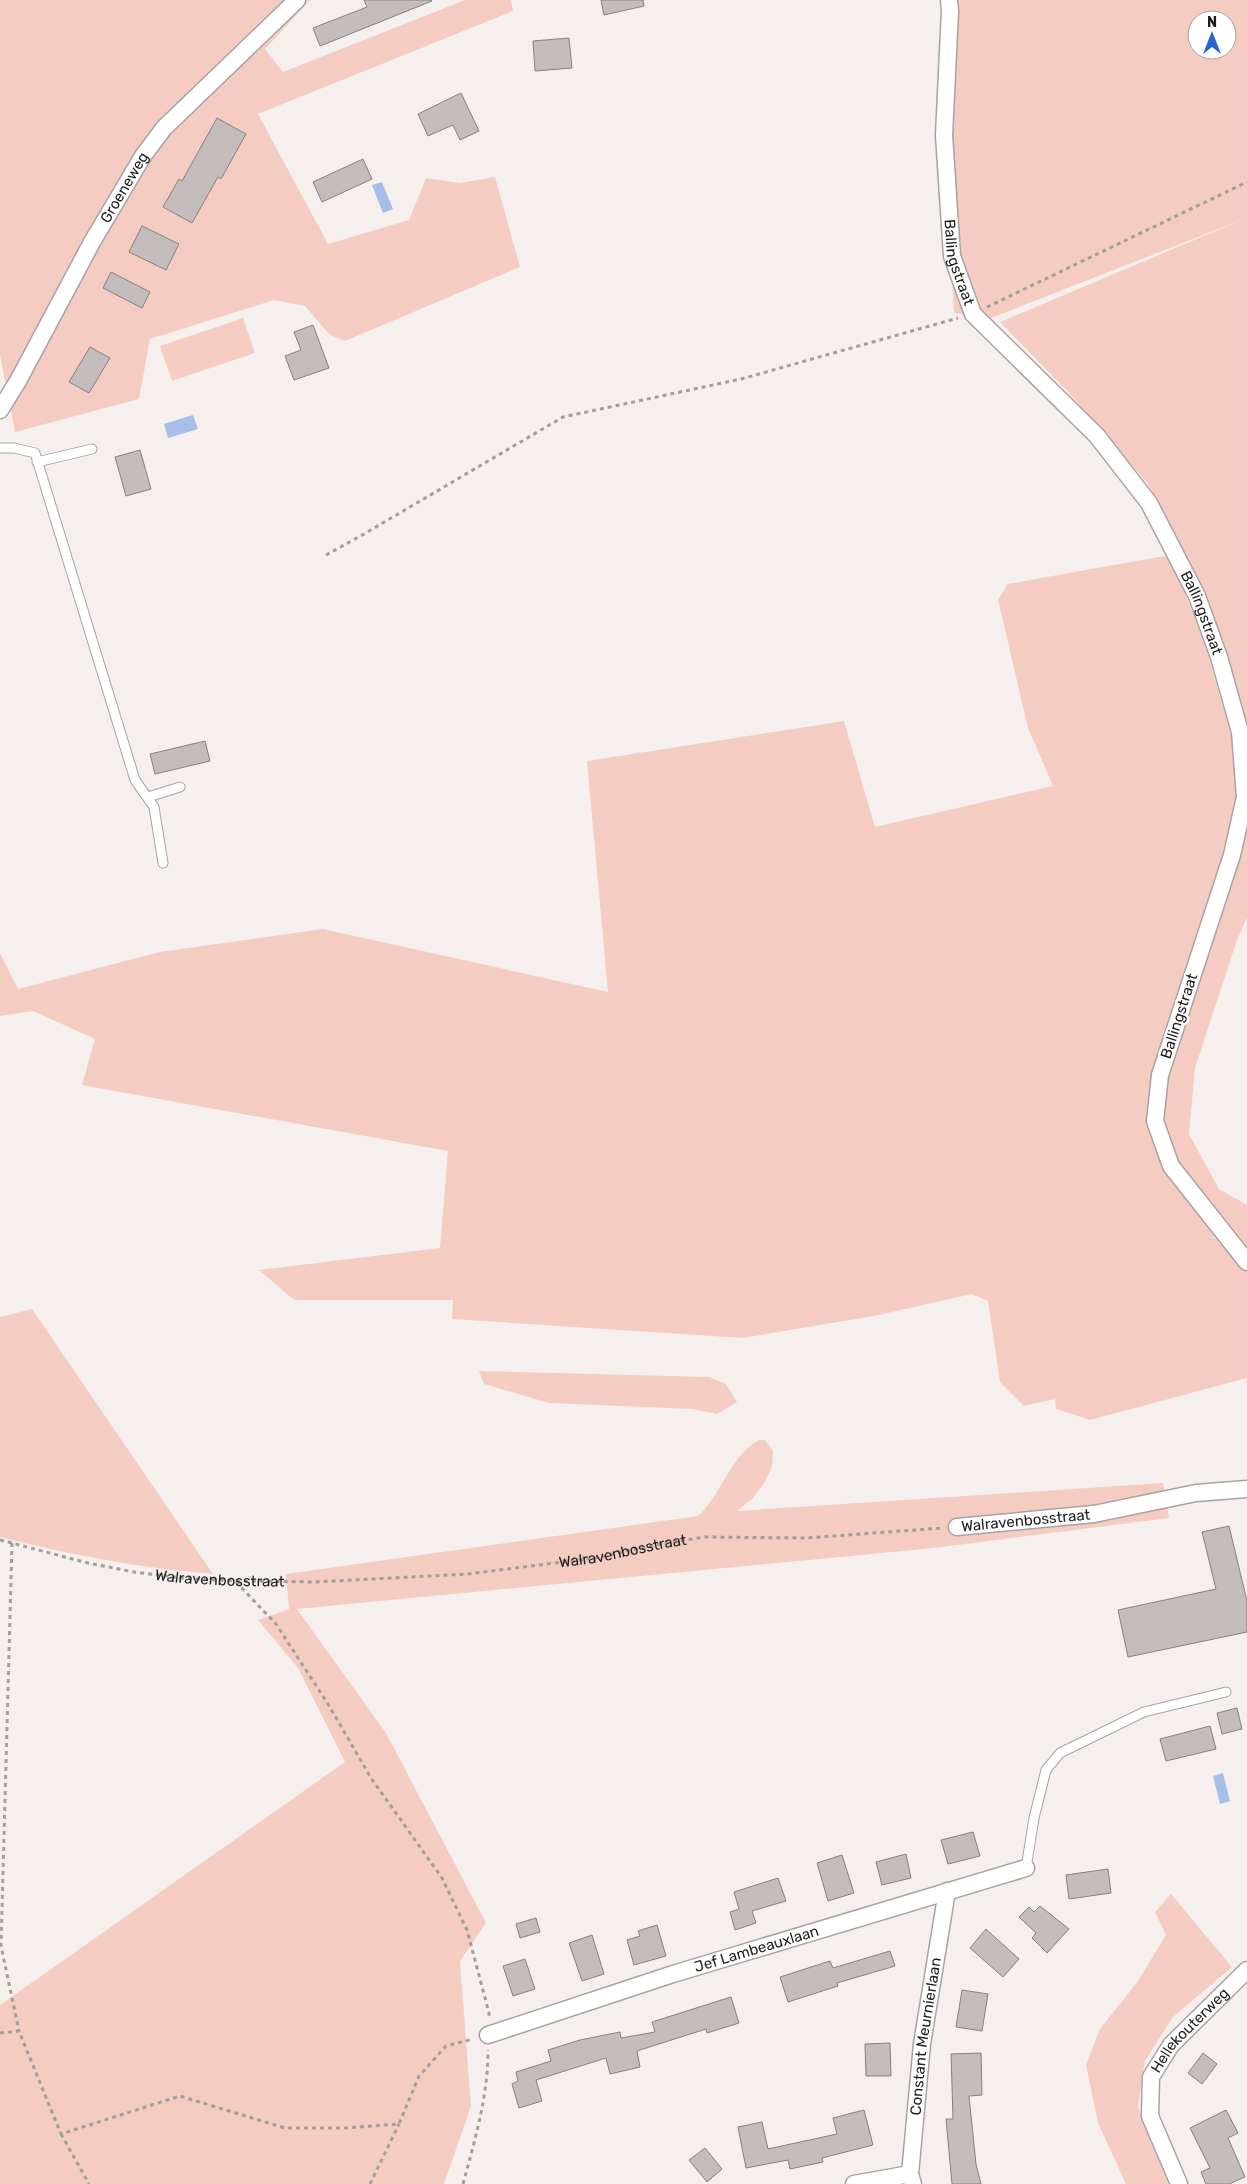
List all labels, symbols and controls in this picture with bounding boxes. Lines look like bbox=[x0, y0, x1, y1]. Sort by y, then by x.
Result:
north arrow bbox=[1187, 10, 1237, 60]
text: N bbox=[1207, 14, 1217, 31]
street label: Groeneweg bbox=[96, 149, 152, 226]
street label: Ballingstraat bbox=[941, 219, 978, 308]
street label: Ballingstraat bbox=[1177, 568, 1226, 657]
street label: Ballingstraat bbox=[1157, 971, 1201, 1061]
street label: Walravenbosstraat bbox=[960, 1505, 1091, 1536]
street label: Walravenbosstraat bbox=[558, 1531, 688, 1571]
street label: Walravenbosstraat bbox=[154, 1566, 285, 1591]
street label: Jef Lambeauxlaan bbox=[692, 1922, 821, 1976]
street label: Constant Meurnierlaan bbox=[906, 1956, 945, 2116]
street label: Hellekouterweg bbox=[1147, 1984, 1233, 2076]

